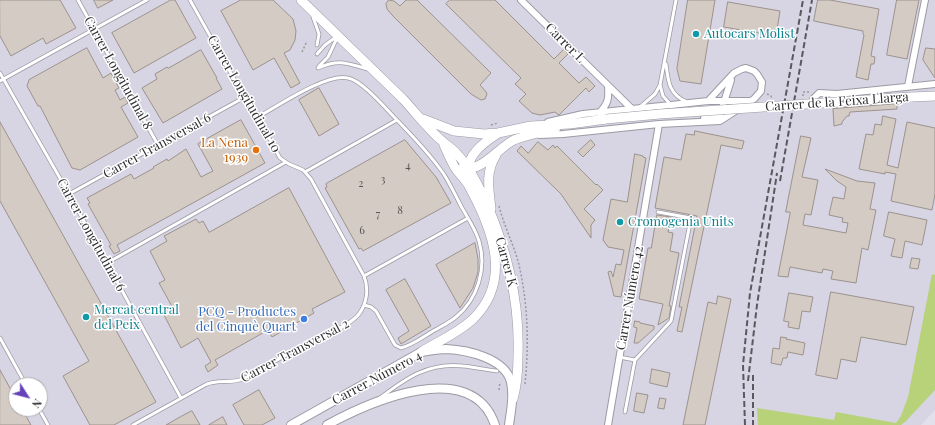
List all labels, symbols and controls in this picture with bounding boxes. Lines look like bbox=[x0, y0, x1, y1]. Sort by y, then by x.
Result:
street label: Carrer Longitudinal 8 bbox=[80, 14, 156, 132]
street label: Carrer L bbox=[542, 20, 588, 66]
place label: Autocars Molist bbox=[704, 26, 795, 42]
marker: Autocars Molist bbox=[691, 29, 701, 39]
street label: Carrer Longitudinal 10 bbox=[204, 33, 284, 155]
street label: Carrer de la Feixa Llarga bbox=[765, 89, 909, 115]
street label: Carrer Transversal 6 bbox=[100, 110, 214, 182]
place label: La Nena 1939 bbox=[201, 135, 248, 166]
marker: La Nena 1939 bbox=[251, 145, 261, 155]
house number: 4 bbox=[405, 159, 411, 173]
house number: 3 bbox=[381, 173, 385, 187]
street label: Carrer Longitudinal 6 bbox=[53, 176, 129, 294]
house number: 2 bbox=[358, 177, 364, 191]
house number: 8 bbox=[397, 204, 403, 218]
house number: 7 bbox=[376, 208, 380, 222]
place label: Cromogenia Units bbox=[628, 214, 734, 230]
marker: Cromogenia Units bbox=[615, 217, 625, 227]
house number: 6 bbox=[359, 224, 365, 238]
street label: Carrer K bbox=[492, 235, 520, 289]
street label: Carrer Número 42 bbox=[613, 245, 647, 351]
place label: Mercat central del Peix bbox=[94, 302, 179, 333]
place label: PCQ - Productes del Cinquè Quart bbox=[196, 304, 296, 335]
marker: Mercat central del Peix bbox=[81, 312, 91, 322]
marker: PCQ - Productes del Cinquè Quart bbox=[299, 314, 309, 324]
street label: Carrer Transversal 2 bbox=[238, 316, 352, 386]
street label: Carrer Número 4 bbox=[330, 348, 424, 408]
north arrow bbox=[8, 377, 48, 417]
text: N bbox=[29, 396, 46, 411]

